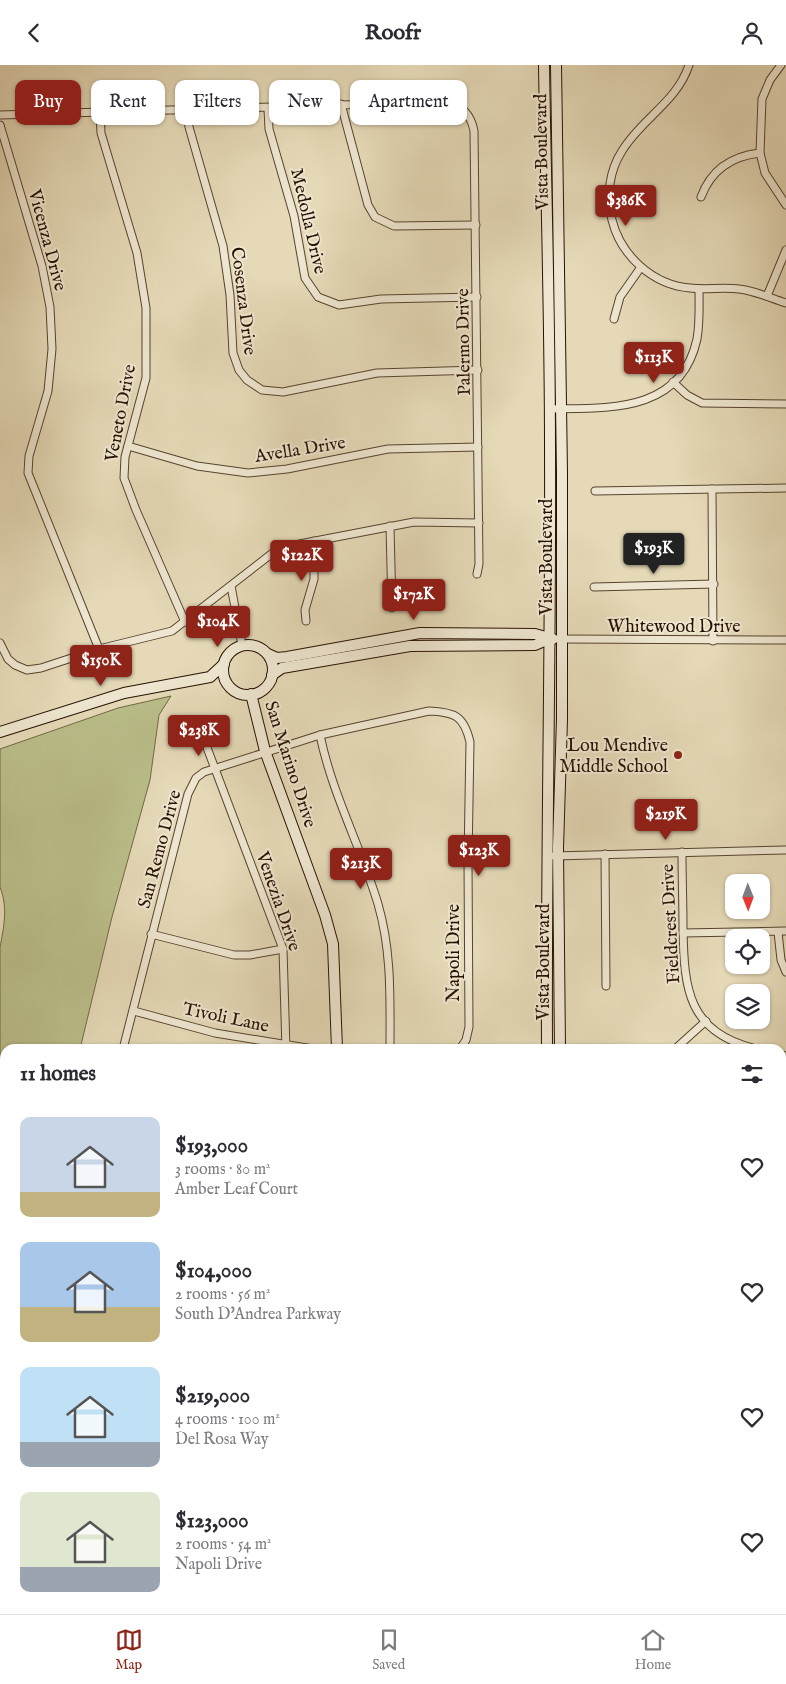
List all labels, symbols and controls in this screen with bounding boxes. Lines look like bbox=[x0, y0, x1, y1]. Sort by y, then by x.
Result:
icon: back bbox=[20, 19, 48, 47]
text: Roofr bbox=[365, 19, 421, 47]
icon: person bbox=[738, 19, 766, 47]
chip: Buy bbox=[15, 80, 81, 125]
chip: Rent bbox=[91, 80, 165, 125]
chip: Filters bbox=[175, 80, 259, 125]
chip: New bbox=[269, 80, 340, 125]
chip: Apartment bbox=[350, 80, 467, 125]
street label: Vista Boulevard bbox=[530, 93, 555, 212]
street label: Medolla Drive bbox=[284, 166, 331, 276]
pin: $386K bbox=[591, 185, 661, 227]
street label: Vicenza Drive bbox=[22, 186, 71, 294]
text: $386K bbox=[606, 191, 646, 211]
street label: Cosenza Drive bbox=[224, 246, 261, 357]
street label: Palermo Drive bbox=[452, 288, 477, 396]
pin: $113K bbox=[619, 341, 689, 384]
text: $113K bbox=[635, 348, 673, 368]
street label: Veneto Drive bbox=[101, 363, 142, 465]
street label: Avella Drive bbox=[252, 432, 347, 469]
street label: Vista Boulevard bbox=[536, 498, 559, 616]
pin: $193K bbox=[619, 533, 689, 575]
pin: $122K bbox=[267, 539, 337, 582]
text: $193K bbox=[634, 539, 674, 559]
text: $122K bbox=[281, 546, 323, 566]
pin: $172K bbox=[379, 579, 449, 621]
text: $172K bbox=[393, 585, 435, 605]
pin: $104K bbox=[183, 605, 253, 648]
text: $104K bbox=[197, 612, 239, 632]
street label: Whitewood Drive bbox=[607, 616, 741, 639]
pin: $150K bbox=[66, 645, 136, 687]
text: $150K bbox=[81, 651, 121, 671]
street label: San Marino Drive bbox=[258, 698, 321, 831]
pin: $238K bbox=[164, 715, 234, 757]
text: $238K bbox=[179, 721, 219, 741]
place label: Lou Mendive Middle School bbox=[559, 735, 668, 779]
marker: Lou Mendive Middle School bbox=[672, 749, 684, 761]
street label: San Remo Drive bbox=[134, 788, 187, 911]
pin: $219K bbox=[631, 799, 701, 841]
text: $219K bbox=[646, 805, 686, 825]
pin: $123K bbox=[444, 835, 514, 877]
text: $123K bbox=[459, 841, 499, 861]
pin: $213K bbox=[326, 847, 396, 890]
street label: Venezia Drive bbox=[249, 848, 305, 954]
text: $213K bbox=[341, 854, 381, 874]
street label: Fieldcrest Drive bbox=[657, 863, 686, 984]
north arrow bbox=[725, 874, 770, 919]
map controls bbox=[725, 874, 770, 1029]
street label: Vista Boulevard bbox=[533, 903, 556, 1021]
street label: Napoli Drive bbox=[443, 904, 466, 1002]
button: locate bbox=[725, 929, 770, 974]
button: layers bbox=[725, 984, 770, 1029]
street label: Tivoli Lane bbox=[181, 998, 271, 1039]
icon: filters bbox=[738, 1060, 766, 1088]
text: 11 homes bbox=[20, 1061, 96, 1088]
text: $193,000 bbox=[175, 1133, 248, 1160]
icon: home bbox=[60, 1137, 120, 1197]
icon: heart bbox=[738, 1153, 766, 1181]
text: 3 rooms · 80 m² bbox=[175, 1160, 271, 1180]
text: Amber Leaf Court bbox=[175, 1180, 298, 1200]
text: $104,000 bbox=[175, 1258, 252, 1285]
icon: home bbox=[60, 1262, 120, 1322]
icon: heart bbox=[738, 1278, 766, 1306]
text: 2 rooms · 56 m² bbox=[175, 1285, 270, 1305]
text: South D'Andrea Parkway bbox=[175, 1305, 341, 1325]
text: $219,000 bbox=[175, 1383, 250, 1410]
icon: home bbox=[60, 1387, 120, 1447]
icon: heart bbox=[738, 1403, 766, 1431]
text: 4 rooms · 100 m² bbox=[175, 1410, 280, 1430]
text: Del Rosa Way bbox=[175, 1430, 269, 1450]
text: $123,000 bbox=[175, 1508, 249, 1535]
icon: home bbox=[60, 1512, 120, 1572]
icon: heart bbox=[738, 1528, 766, 1556]
text: 2 rooms · 54 m² bbox=[175, 1535, 272, 1555]
text: Napoli Drive bbox=[175, 1555, 262, 1575]
tab: Map bbox=[115, 1626, 143, 1674]
tab: Saved bbox=[372, 1626, 405, 1674]
tab: Home bbox=[635, 1626, 671, 1674]

